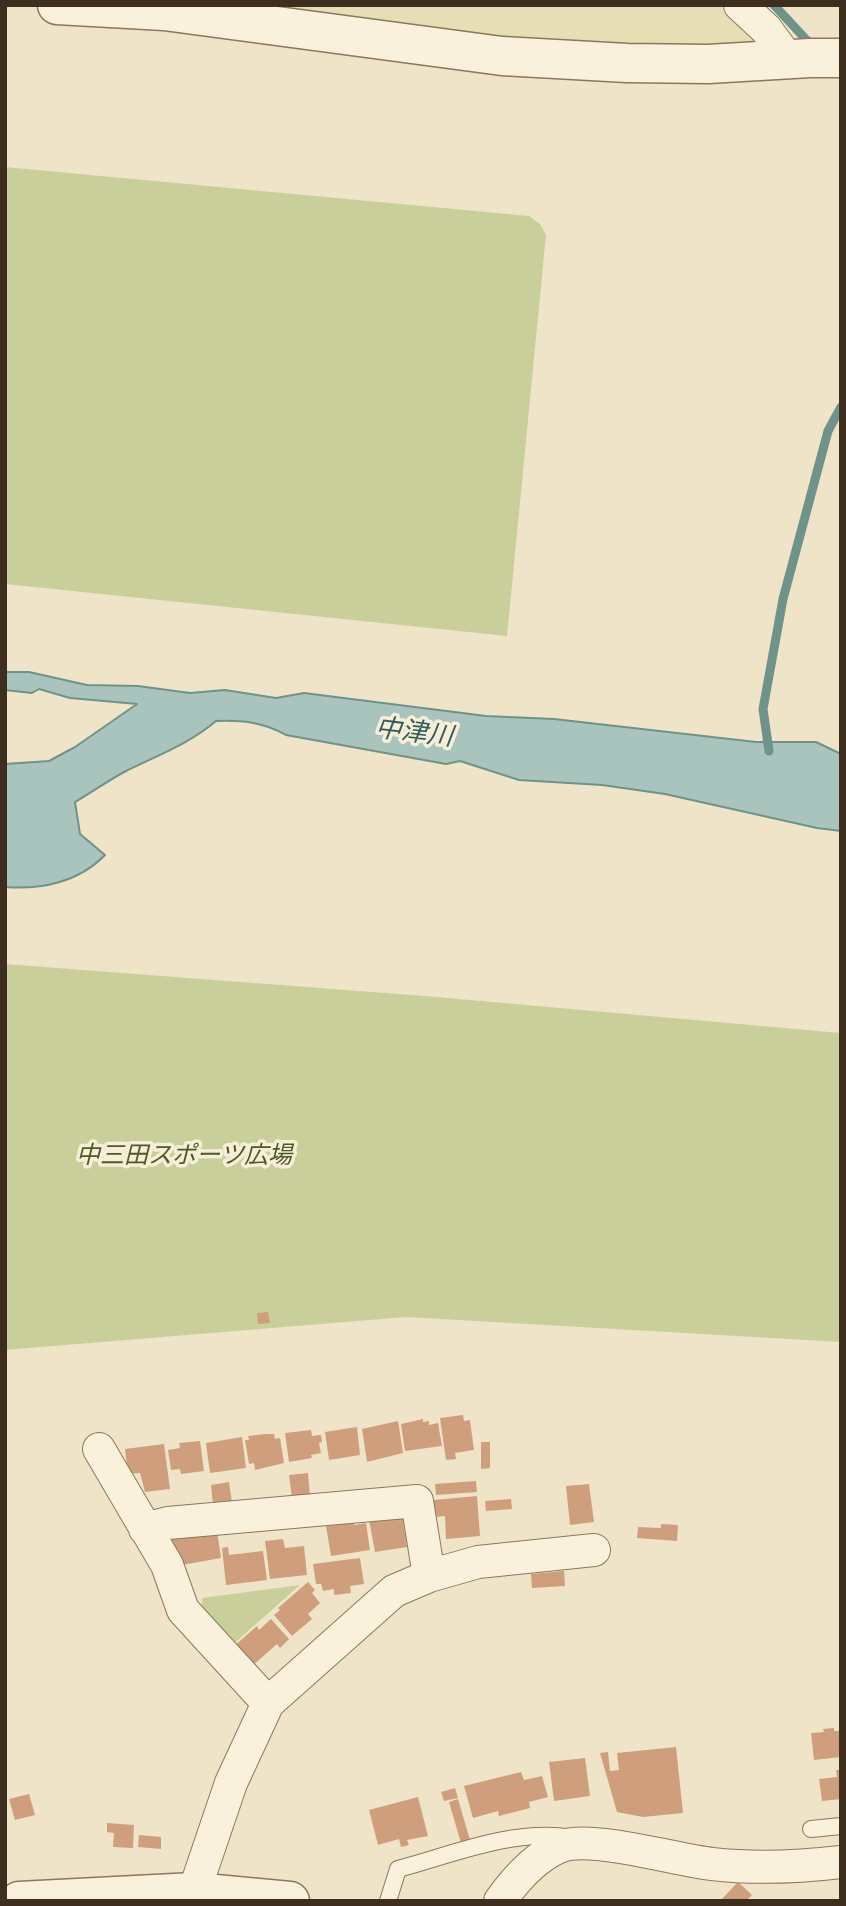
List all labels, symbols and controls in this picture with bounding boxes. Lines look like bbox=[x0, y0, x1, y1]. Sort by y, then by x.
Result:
water label: 中津川 bbox=[373, 713, 455, 753]
park label: 中三田スポーツ広場 bbox=[76, 1142, 292, 1170]

